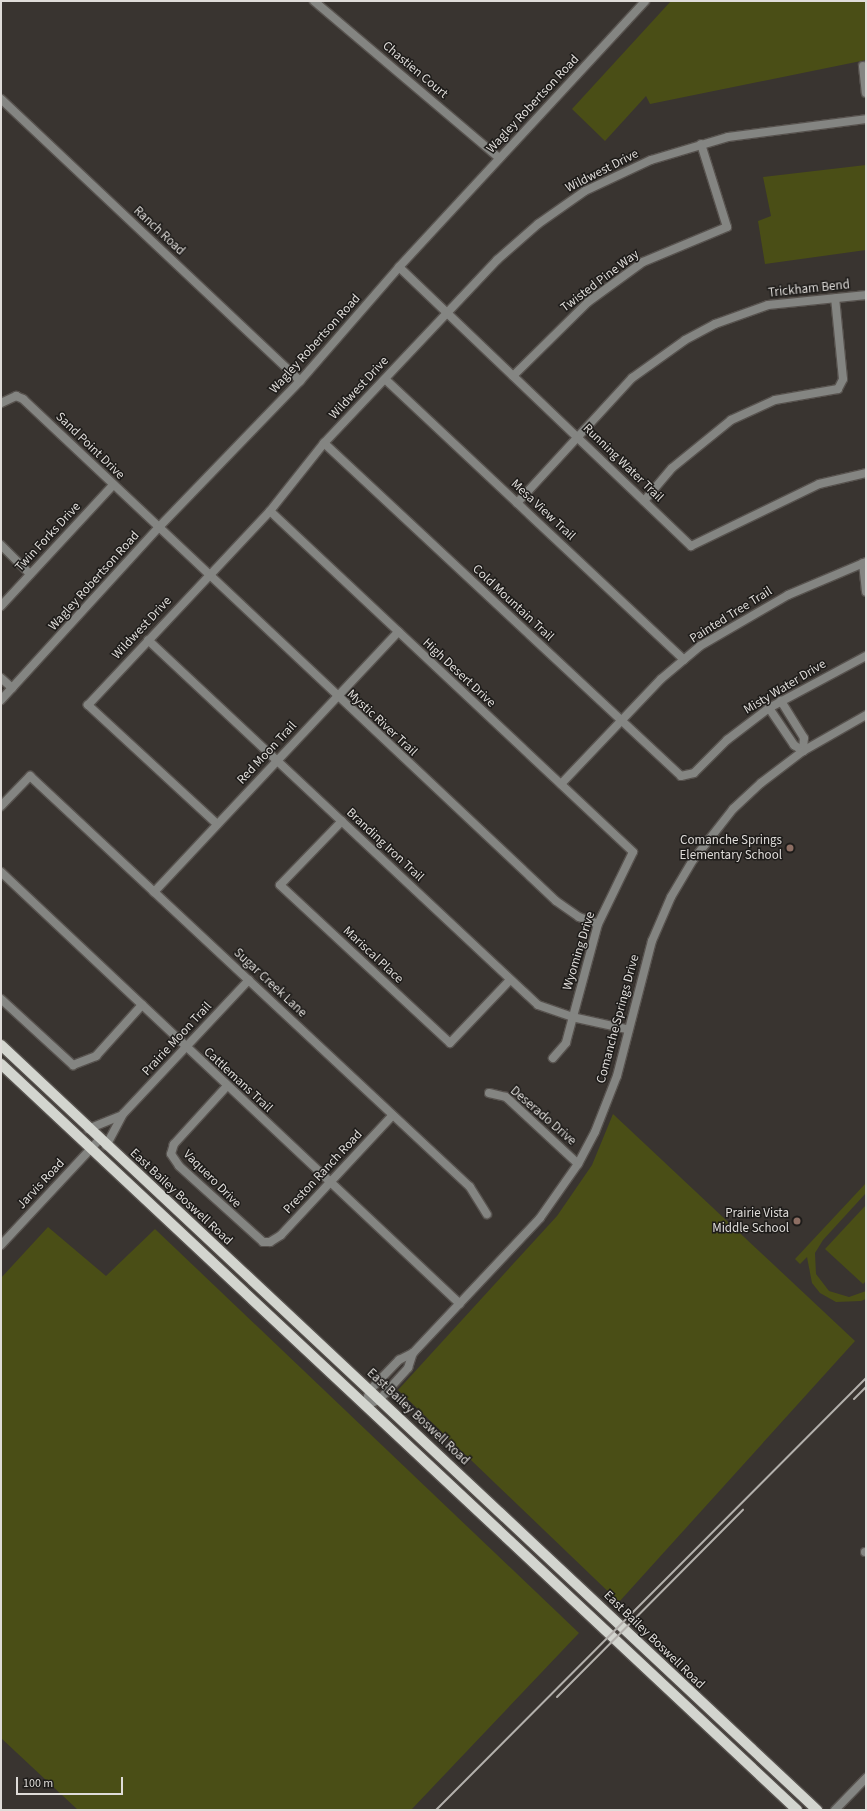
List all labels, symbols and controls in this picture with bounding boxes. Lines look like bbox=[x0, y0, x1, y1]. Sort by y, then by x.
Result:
street label: Chastien Court bbox=[379, 38, 451, 102]
street label: Wagley Robertson Road bbox=[483, 52, 583, 156]
street label: Wildwest Drive bbox=[563, 146, 641, 196]
street label: Ranch Road bbox=[130, 203, 188, 259]
street label: Twisted Pine Way bbox=[558, 246, 642, 316]
street label: Trickham Bend bbox=[767, 277, 851, 301]
street label: Wagley Robertson Road bbox=[266, 291, 364, 397]
street label: Wildwest Drive bbox=[326, 353, 392, 423]
street label: Sand Point Drive bbox=[52, 409, 128, 483]
street label: Running Water Trail bbox=[579, 421, 667, 505]
street label: Mesa View Trail bbox=[508, 476, 578, 544]
street label: Twin Forks Drive bbox=[12, 499, 84, 575]
street label: Wagley Robertson Road bbox=[45, 528, 143, 634]
street label: Cold Mountain Trail bbox=[469, 561, 557, 645]
street label: Painted Tree Trail bbox=[687, 583, 775, 647]
street label: Wildwest Drive bbox=[109, 593, 175, 663]
street label: High Desert Drive bbox=[419, 635, 499, 711]
street label: Misty Water Drive bbox=[741, 656, 829, 718]
street label: Mystic River Trail bbox=[344, 686, 420, 760]
street label: Red Moon Trail bbox=[234, 718, 300, 788]
street label: Branding Iron Trail bbox=[343, 805, 427, 885]
place label: Comanche Springs Elementary School bbox=[680, 833, 782, 864]
marker: Comanche Springs Elementary School bbox=[785, 843, 795, 853]
street label: Wyoming Drive bbox=[560, 910, 598, 992]
street label: Mariscal Place bbox=[340, 923, 406, 987]
street label: Sugar Creek Lane bbox=[230, 945, 310, 1021]
street label: Comanche Springs Drive bbox=[593, 953, 643, 1085]
street label: Prairie Moon Trail bbox=[139, 999, 215, 1079]
street label: Cattlemans Trail bbox=[200, 1044, 276, 1116]
street label: Deserado Drive bbox=[507, 1083, 579, 1149]
street label: Preston Ranch Road bbox=[280, 1127, 366, 1217]
street label: East Bailey Boswell Road bbox=[127, 1145, 235, 1249]
street label: Vaquero Drive bbox=[180, 1147, 244, 1211]
street label: Jarvis Road bbox=[14, 1156, 68, 1212]
place label: Prairie Vista Middle School bbox=[712, 1206, 789, 1237]
marker: Prairie Vista Middle School bbox=[792, 1216, 802, 1226]
street label: East Bailey Boswell Road bbox=[364, 1365, 472, 1469]
street label: East Bailey Boswell Road bbox=[600, 1588, 708, 1692]
scale bar bbox=[18, 1769, 125, 1795]
text: 100 m bbox=[23, 1775, 53, 1792]

